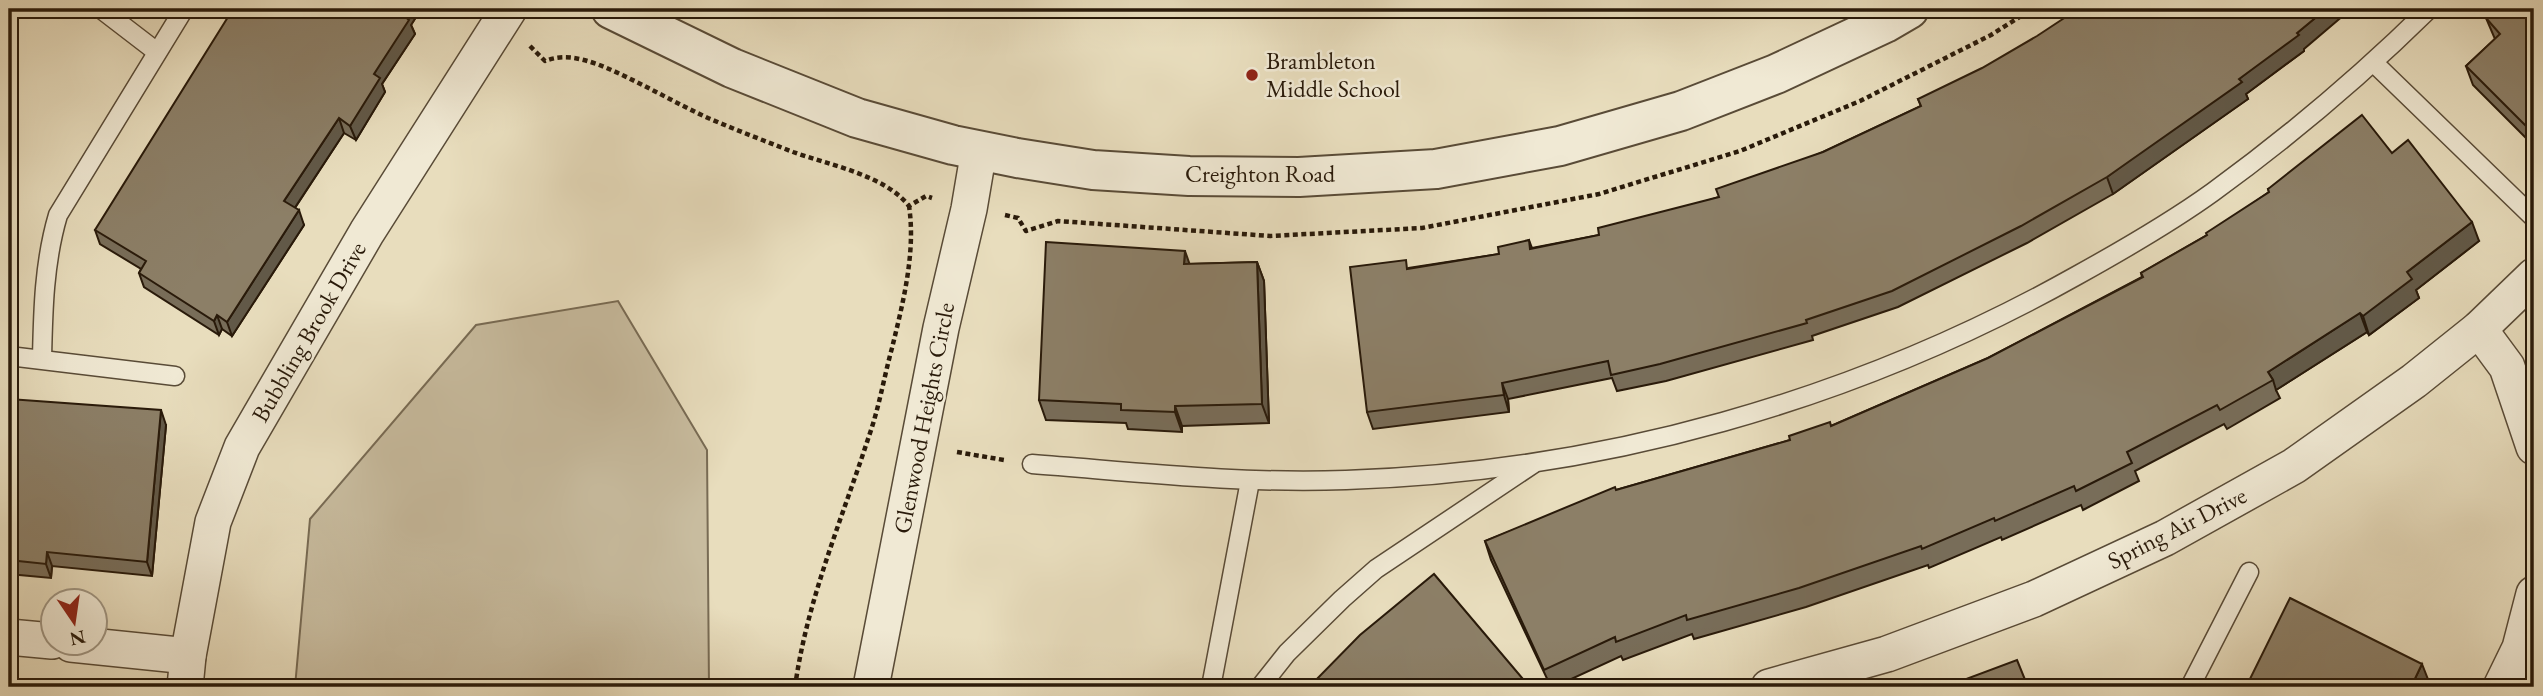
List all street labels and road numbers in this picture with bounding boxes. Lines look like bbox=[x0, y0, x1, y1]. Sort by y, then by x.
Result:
street label: Creighton Road bbox=[1185, 158, 1336, 189]
street label: Bubbling Brook Drive bbox=[244, 236, 373, 428]
street label: Glenwood Heights Circle bbox=[886, 300, 961, 536]
street label: Spring Air Drive bbox=[2102, 479, 2252, 576]

